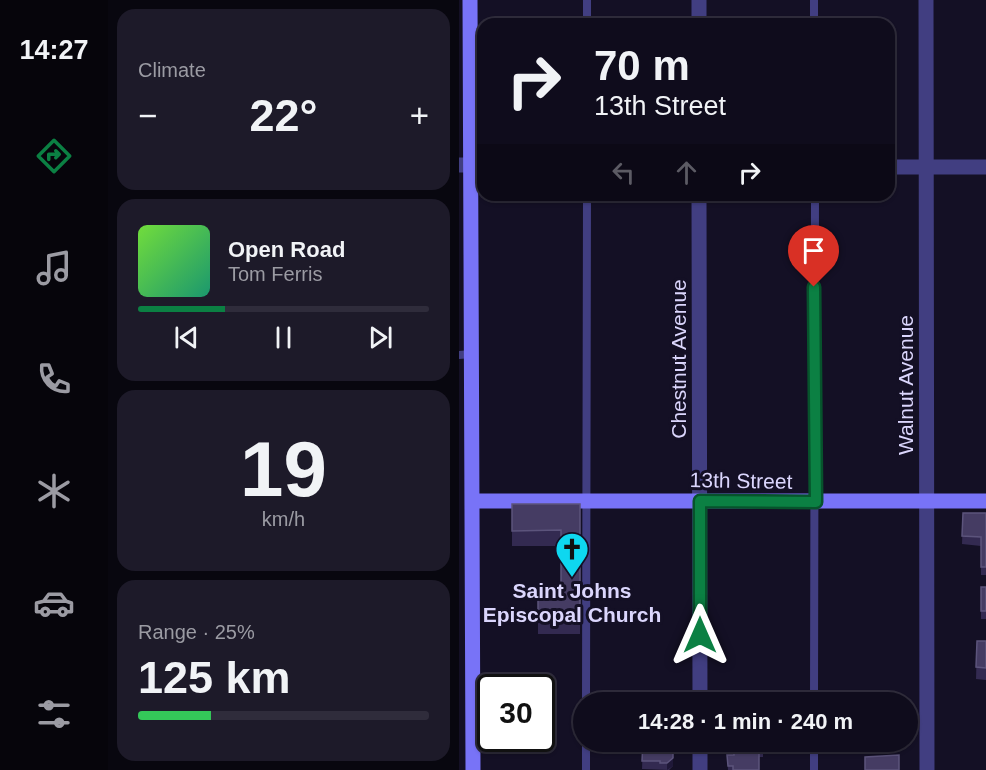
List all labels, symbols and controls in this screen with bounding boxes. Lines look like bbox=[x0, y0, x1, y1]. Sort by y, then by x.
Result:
text: 14:27 bbox=[19, 35, 89, 65]
icon: right bbox=[495, 42, 573, 120]
text: 70 m bbox=[594, 42, 690, 89]
text: Climate bbox=[138, 59, 206, 81]
text: 22° bbox=[249, 90, 318, 141]
text: 13th Street bbox=[594, 91, 726, 121]
text: − bbox=[138, 97, 157, 134]
text: + bbox=[410, 97, 429, 134]
icon: directions bbox=[33, 135, 75, 177]
icon: left bbox=[607, 156, 640, 189]
icon: ahead bbox=[670, 156, 703, 189]
icon: right bbox=[733, 156, 766, 189]
pin bbox=[788, 225, 839, 287]
icon: arrive bbox=[797, 234, 830, 267]
text: Open Road bbox=[228, 237, 345, 262]
icon: music bbox=[33, 247, 75, 289]
text: Tom Ferris bbox=[228, 263, 322, 285]
street label: Chestnut Avenue bbox=[667, 279, 690, 439]
street label: Walnut Avenue bbox=[894, 315, 917, 455]
icon: previous bbox=[170, 321, 203, 354]
icon: pause bbox=[267, 321, 300, 354]
icon: next bbox=[364, 321, 397, 354]
icon: phone bbox=[33, 358, 75, 400]
text: 19 bbox=[240, 425, 327, 513]
street label: 13th Street bbox=[689, 468, 793, 493]
icon: climate bbox=[33, 470, 75, 512]
text: km/h bbox=[262, 508, 305, 530]
church icon: Saint Johns Episcopal Church bbox=[554, 531, 590, 578]
place label: Saint Johns Episcopal Church bbox=[483, 579, 661, 626]
icon: car bbox=[33, 582, 75, 624]
position arrow bbox=[668, 603, 732, 667]
text: Range · 25% bbox=[138, 621, 255, 643]
text: 125 km bbox=[138, 652, 291, 703]
speed limit sign: 30 bbox=[477, 674, 555, 752]
icon: filters bbox=[33, 693, 75, 735]
text: 14:28 · 1 min · 240 m bbox=[638, 709, 853, 734]

